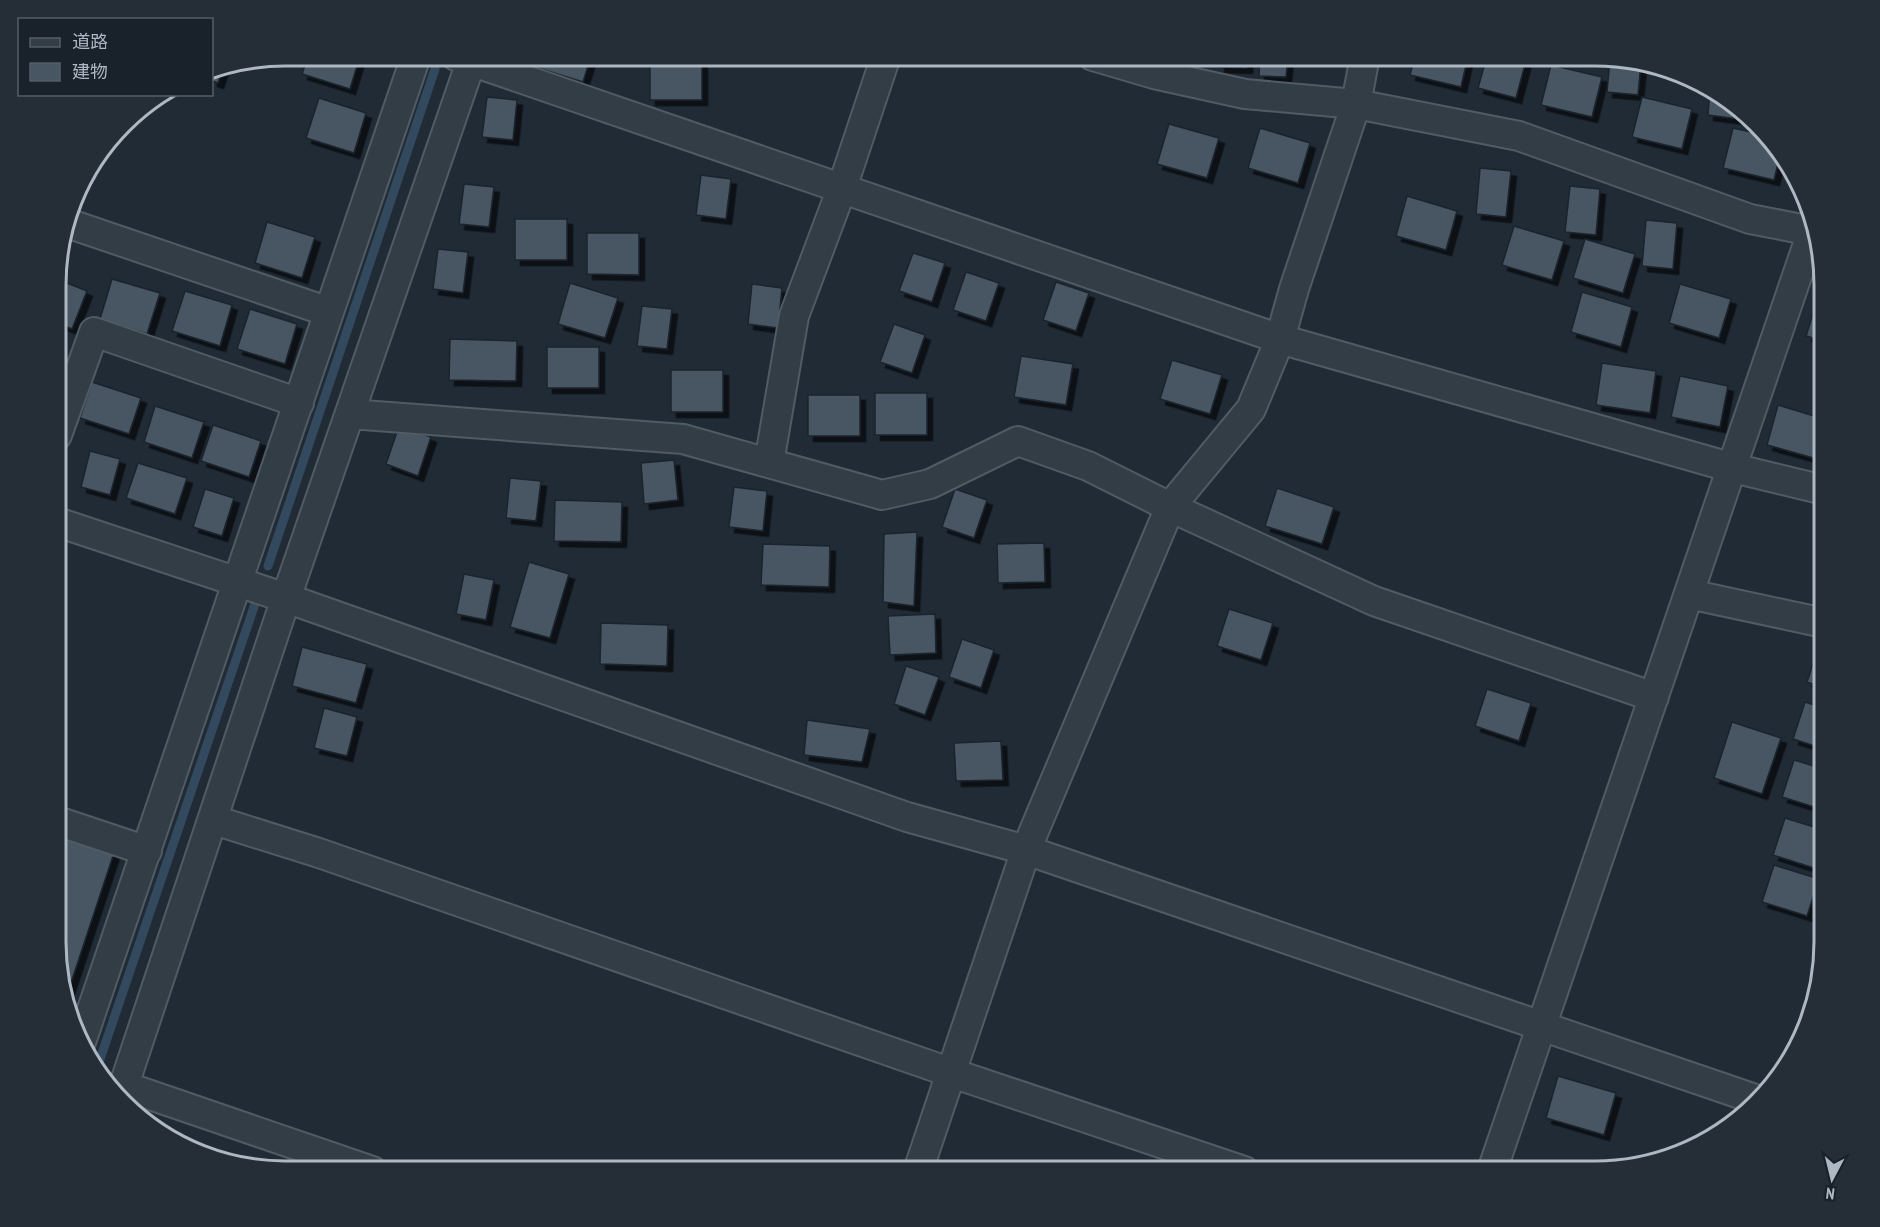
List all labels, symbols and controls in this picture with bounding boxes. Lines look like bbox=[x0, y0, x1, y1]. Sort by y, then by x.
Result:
legend bbox=[18, 18, 213, 96]
text: 道路 bbox=[72, 30, 108, 53]
text: 建物 bbox=[72, 60, 108, 83]
north arrow bbox=[1802, 1149, 1862, 1209]
text: N bbox=[1825, 1183, 1836, 1204]

